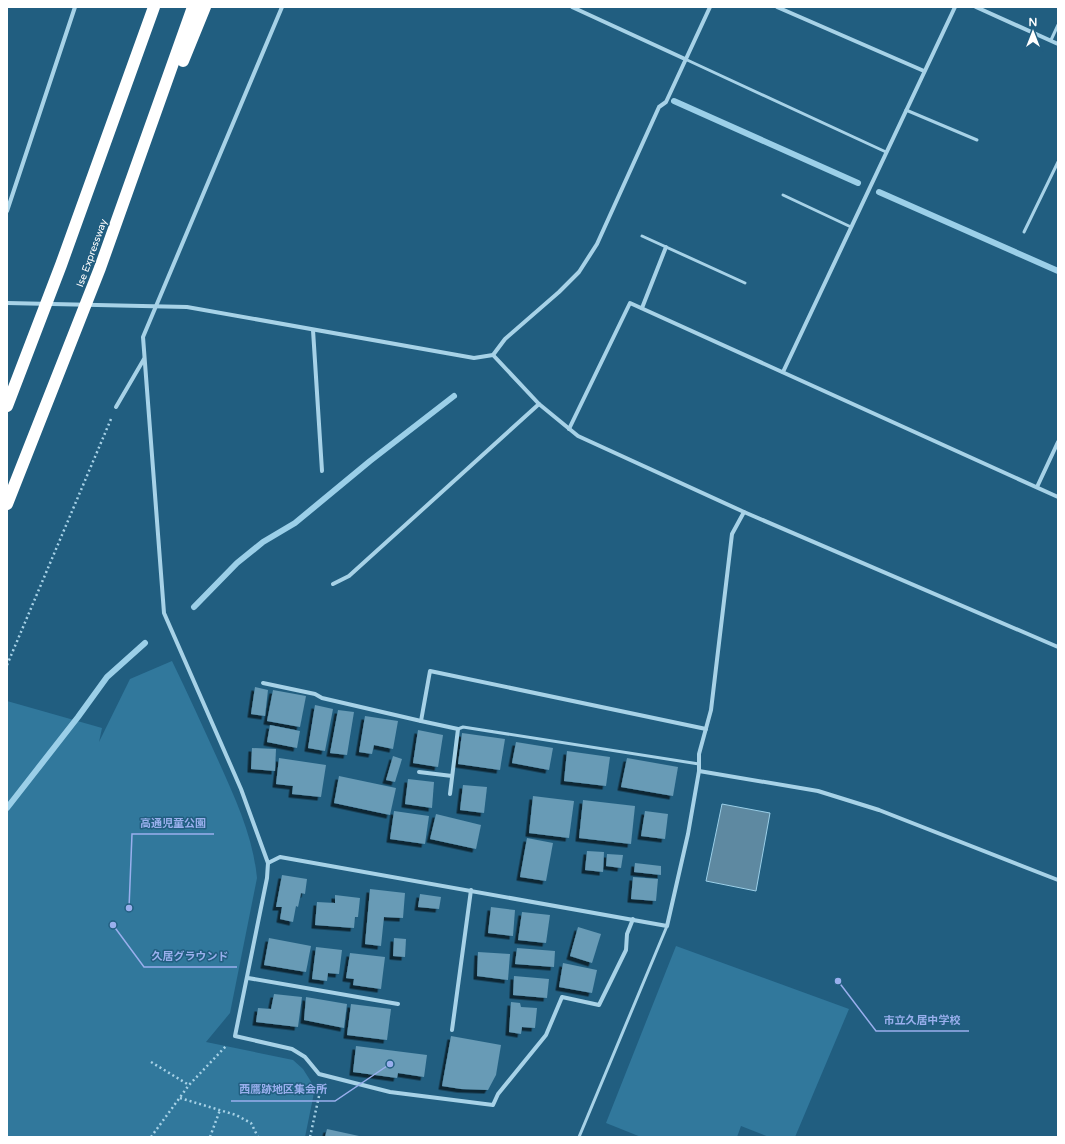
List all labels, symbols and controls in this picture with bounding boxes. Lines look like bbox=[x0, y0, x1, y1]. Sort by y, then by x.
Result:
north arrow bbox=[1013, 12, 1053, 52]
text: N bbox=[1029, 16, 1037, 29]
street label: Ise Expressway bbox=[74, 217, 110, 289]
callout: 高通児童公園 bbox=[132, 811, 214, 834]
text: 高通児童公園 bbox=[140, 817, 206, 830]
callout: 久居グラウンド bbox=[144, 944, 237, 967]
text: 久居グラウンド bbox=[152, 950, 229, 963]
callout: 市立久居中学校 bbox=[876, 1008, 969, 1031]
text: 市立久居中学校 bbox=[884, 1014, 961, 1027]
callout: 西鷹跡地区集会所 bbox=[231, 1078, 335, 1101]
text: 西鷹跡地区集会所 bbox=[239, 1083, 327, 1096]

